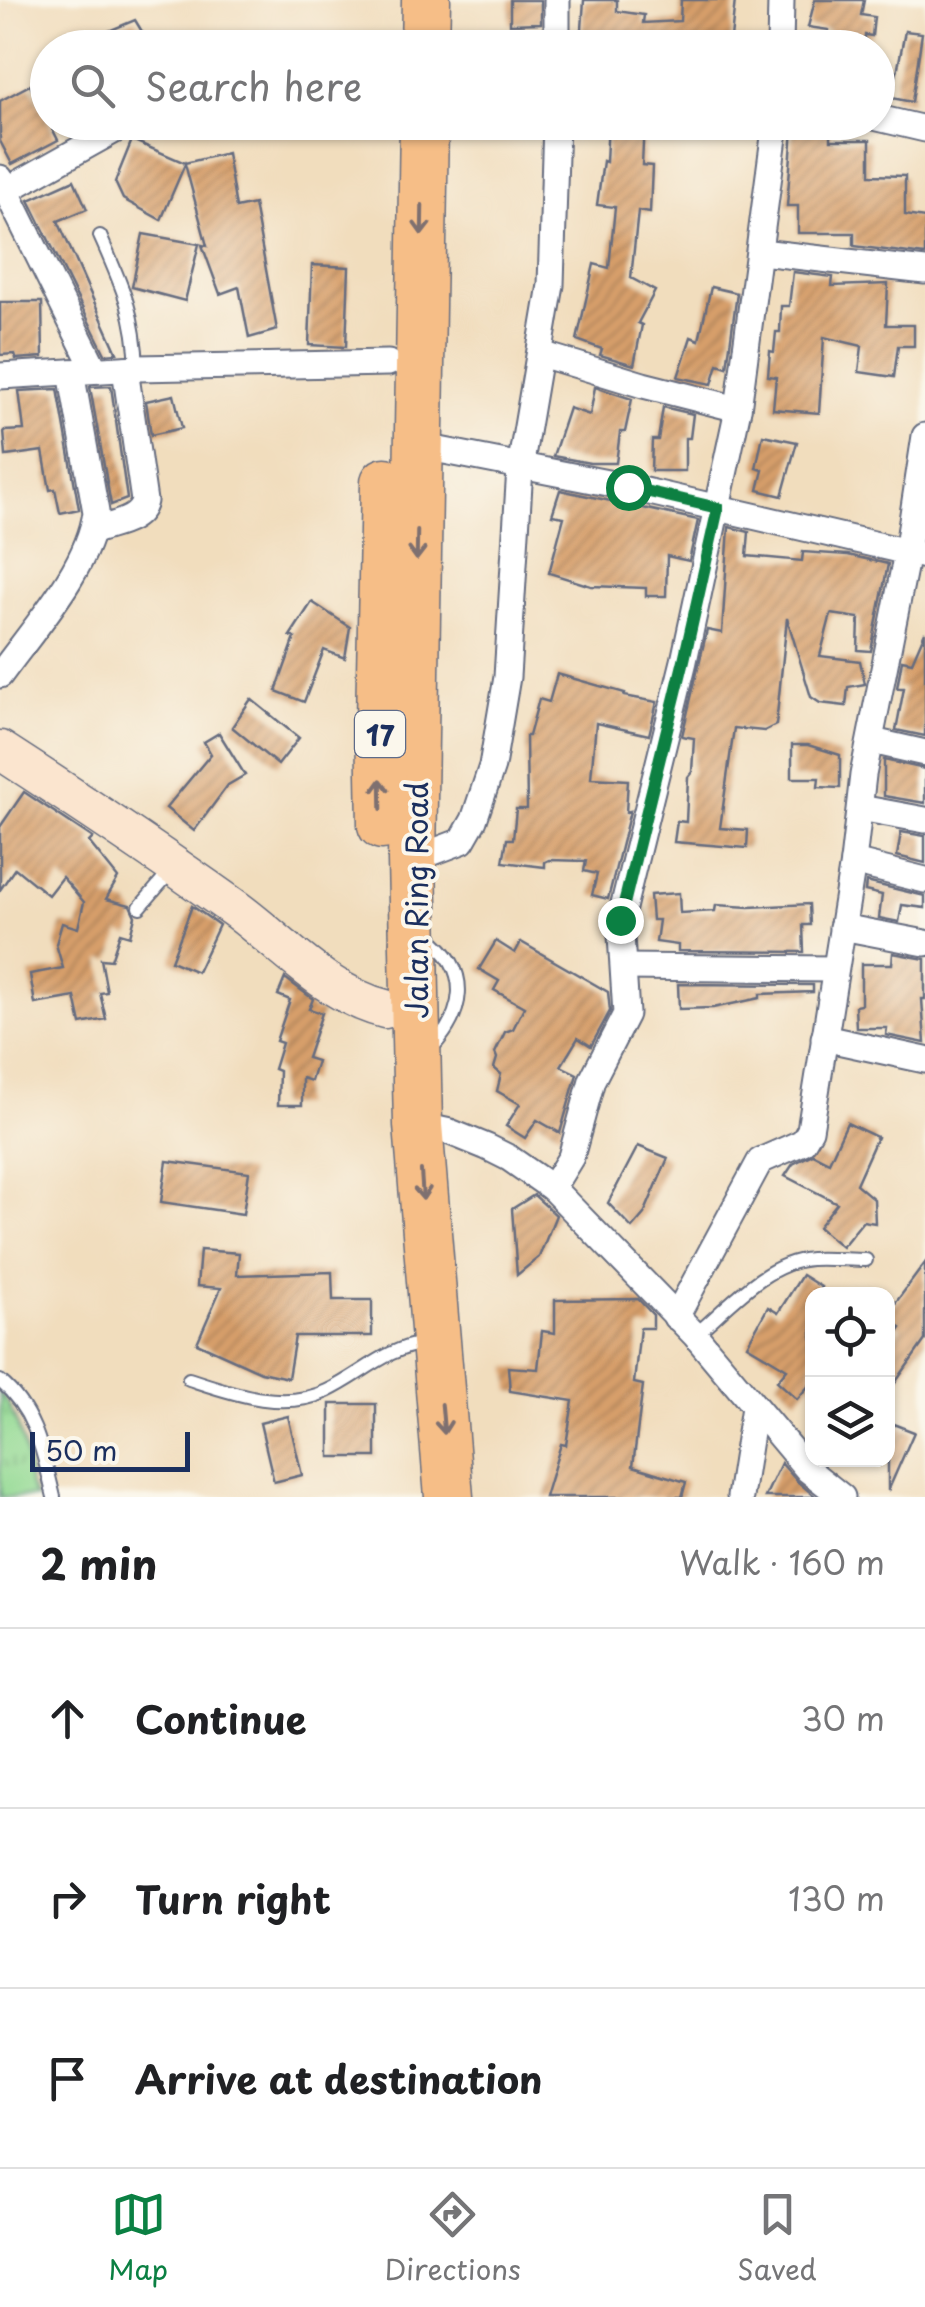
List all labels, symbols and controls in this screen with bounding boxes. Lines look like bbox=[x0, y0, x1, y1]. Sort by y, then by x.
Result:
search box bbox=[30, 30, 895, 140]
text: Search here bbox=[145, 57, 362, 114]
icon: search bbox=[65, 58, 120, 113]
one-way arrow bbox=[412, 202, 432, 235]
route start bbox=[606, 465, 652, 511]
one-way arrow bbox=[408, 528, 426, 560]
road number: 17 bbox=[355, 711, 405, 757]
one-way arrow bbox=[372, 779, 390, 812]
street label: Jalan Ring Road bbox=[393, 781, 438, 1019]
route end bbox=[598, 898, 644, 944]
one-way arrow bbox=[412, 1168, 431, 1200]
map controls bbox=[805, 1287, 895, 1467]
button: locate bbox=[805, 1287, 895, 1377]
button: layers bbox=[805, 1377, 895, 1467]
one-way arrow bbox=[433, 1403, 452, 1435]
scale bar bbox=[30, 1427, 190, 1472]
text: 50 m bbox=[45, 1428, 118, 1471]
text: 2 min bbox=[40, 1531, 157, 1594]
text: Walk · 160 m bbox=[679, 1538, 885, 1586]
text: Continue bbox=[135, 1690, 306, 1747]
icon: ahead bbox=[40, 1691, 95, 1746]
text: 30 m bbox=[801, 1694, 885, 1742]
text: Turn right bbox=[135, 1870, 331, 1927]
icon: right bbox=[40, 1871, 95, 1926]
text: 130 m bbox=[788, 1874, 885, 1922]
text: Arrive at destination bbox=[135, 2050, 543, 2107]
icon: arrive bbox=[40, 2051, 95, 2106]
tab: Map bbox=[108, 2187, 168, 2290]
tab: Directions bbox=[385, 2187, 521, 2290]
tab: Saved bbox=[737, 2187, 817, 2290]

